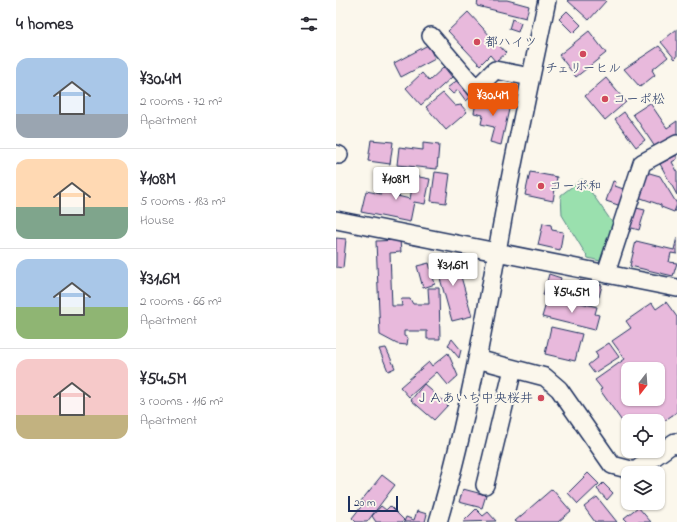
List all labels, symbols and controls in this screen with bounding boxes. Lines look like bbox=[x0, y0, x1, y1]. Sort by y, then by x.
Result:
text: 4 homes bbox=[16, 12, 74, 37]
icon: filters bbox=[298, 13, 320, 35]
place label: 都ハイツ bbox=[485, 33, 537, 52]
marker: 都ハイツ bbox=[472, 37, 482, 47]
marker: チェリーヒル bbox=[578, 49, 588, 59]
place label: チェリーヒル bbox=[545, 59, 621, 78]
text: ¥30.4M bbox=[140, 67, 182, 92]
icon: home bbox=[48, 74, 96, 122]
pin: ¥30.4M bbox=[460, 83, 526, 117]
text: ¥30.4M bbox=[477, 86, 509, 105]
place label: コーポ松 bbox=[613, 90, 665, 109]
text: 2 rooms · 72 m² bbox=[140, 92, 222, 111]
marker: コーポ松 bbox=[600, 94, 610, 104]
text: Apartment bbox=[140, 111, 197, 130]
text: ¥108M bbox=[140, 167, 176, 192]
pin: ¥108M bbox=[368, 167, 424, 201]
text: ¥108M bbox=[382, 170, 410, 189]
icon: home bbox=[48, 175, 96, 223]
place label: コーポ和 bbox=[549, 177, 601, 196]
marker: コーポ和 bbox=[536, 181, 546, 191]
text: 5 rooms · 183 m² bbox=[140, 192, 226, 211]
text: House bbox=[140, 211, 174, 230]
pin: ¥31.6M bbox=[420, 253, 486, 287]
text: ¥31.6M bbox=[438, 256, 468, 275]
text: ¥31.6M bbox=[140, 267, 180, 292]
icon: home bbox=[48, 275, 96, 323]
pin: ¥54.5M bbox=[539, 280, 605, 314]
text: ¥54.5M bbox=[554, 283, 590, 302]
text: 2 rooms · 66 m² bbox=[140, 292, 222, 311]
text: Apartment bbox=[140, 311, 197, 330]
north arrow bbox=[621, 362, 665, 406]
map controls bbox=[621, 362, 665, 510]
text: ¥54.5M bbox=[140, 367, 187, 392]
icon: home bbox=[48, 375, 96, 423]
place label: ＪＡあいち中央桜井 bbox=[416, 389, 533, 408]
text: 3 rooms · 116 m² bbox=[140, 392, 223, 411]
marker: ＪＡあいち中央桜井 bbox=[536, 393, 546, 403]
text: Apartment bbox=[140, 411, 197, 430]
button: locate bbox=[621, 414, 665, 458]
button: layers bbox=[621, 466, 665, 510]
scale bar bbox=[348, 494, 398, 513]
text: 20 m bbox=[354, 495, 376, 511]

